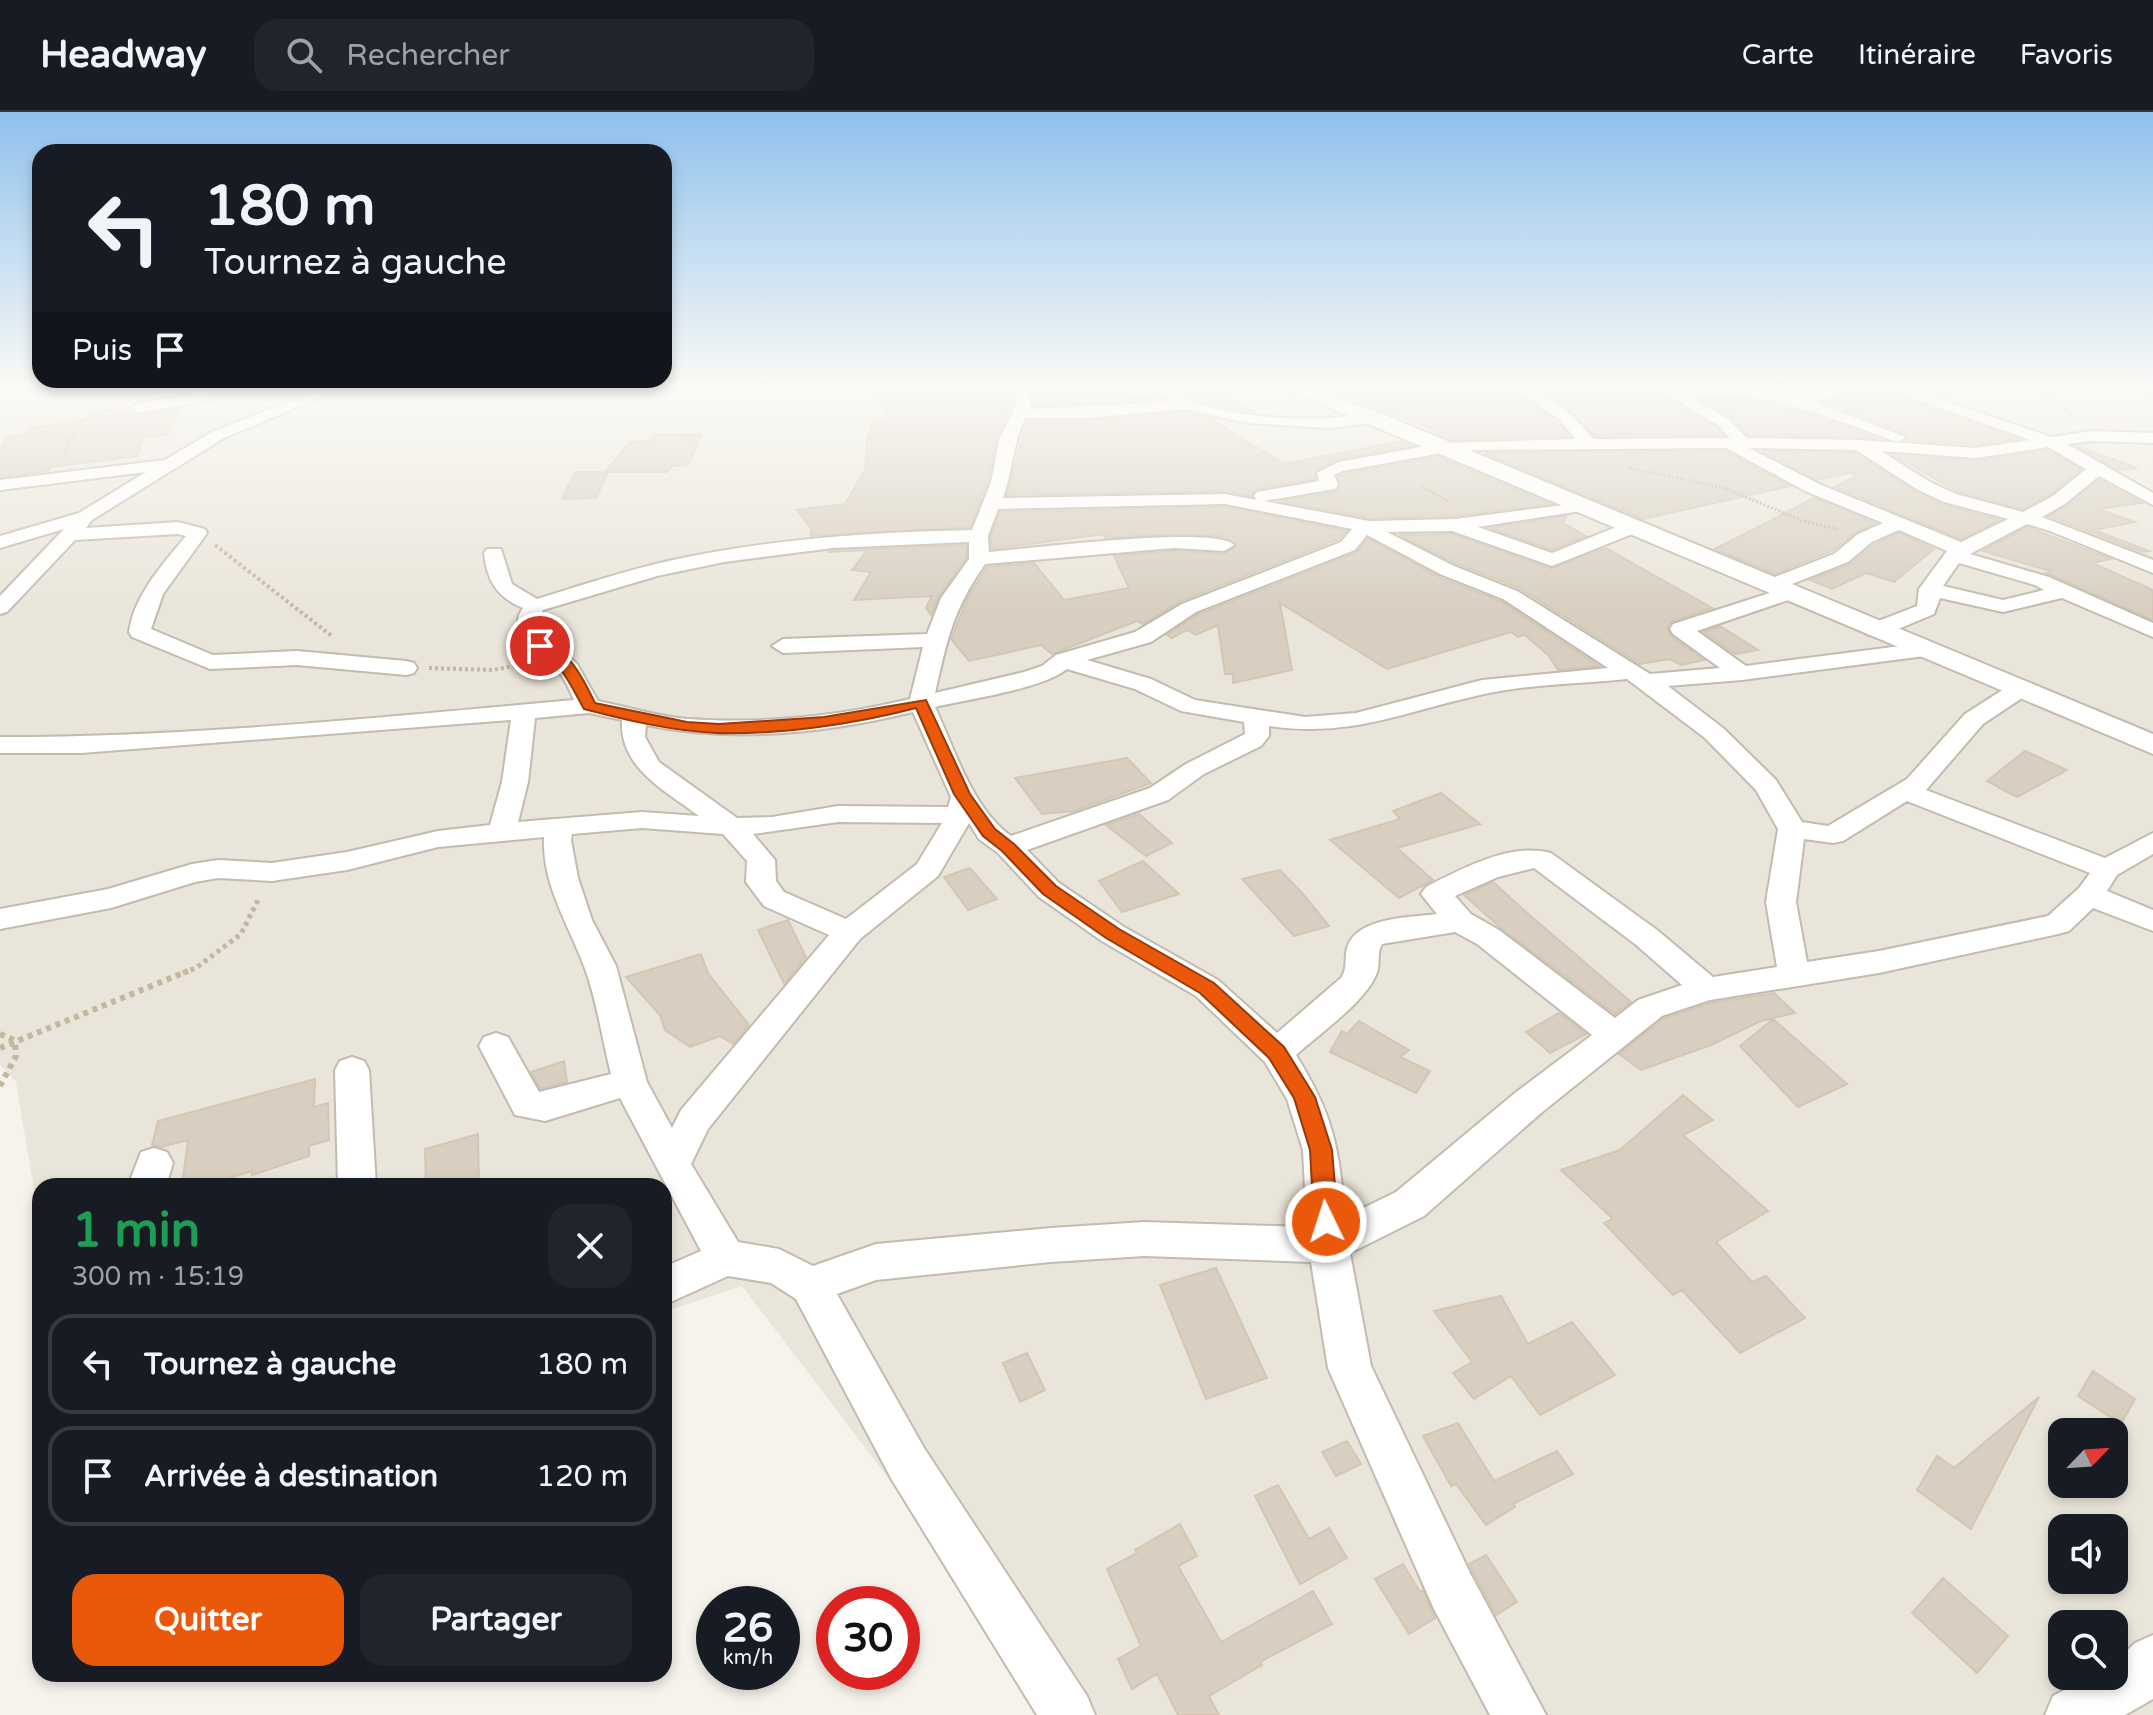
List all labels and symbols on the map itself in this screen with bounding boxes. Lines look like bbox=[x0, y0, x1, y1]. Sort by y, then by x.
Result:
pin bbox=[506, 612, 574, 680]
position arrow bbox=[1284, 1180, 1368, 1264]
north arrow bbox=[2048, 1418, 2128, 1498]
speed limit sign: 30 bbox=[816, 1586, 920, 1690]

